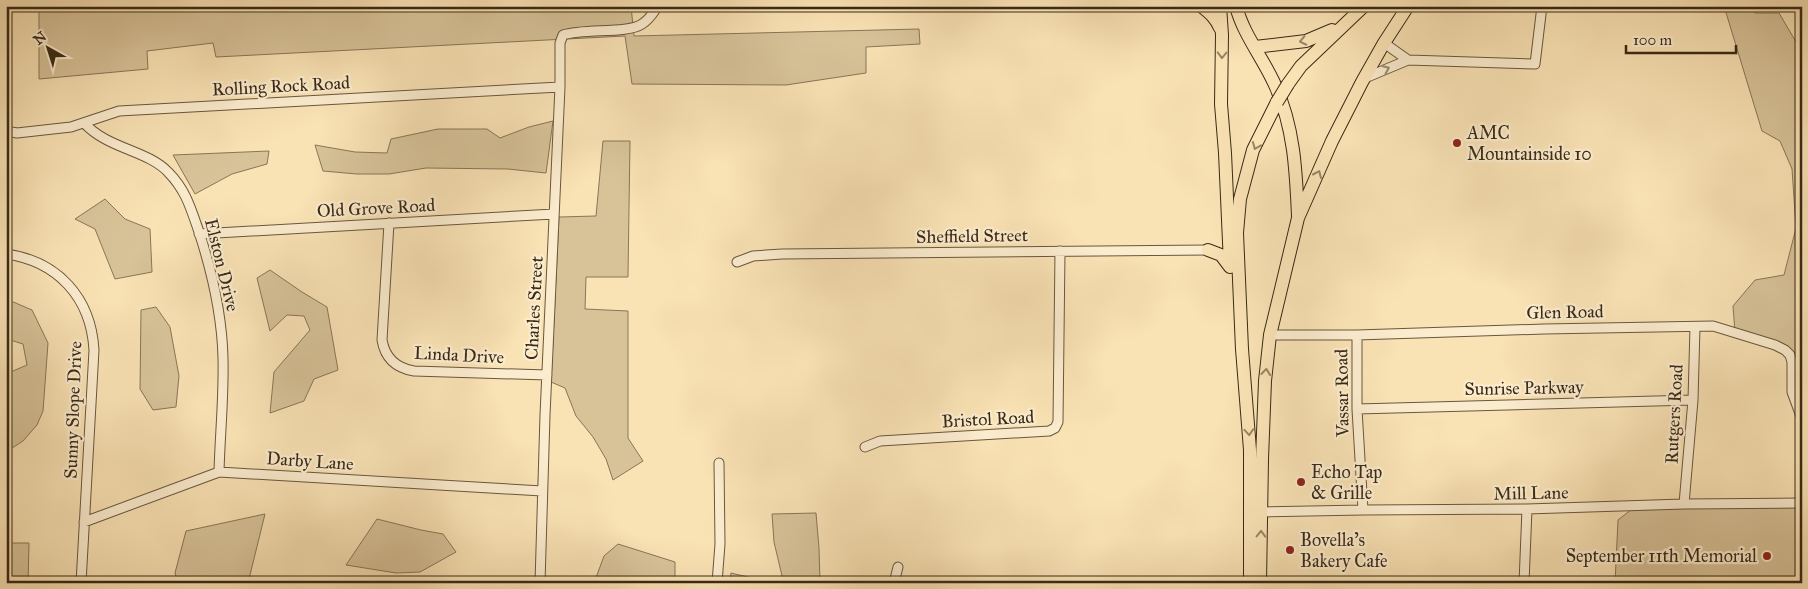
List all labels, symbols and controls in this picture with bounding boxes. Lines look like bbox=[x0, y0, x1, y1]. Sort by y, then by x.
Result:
north arrow bbox=[22, 22, 72, 72]
scale bar bbox=[1626, 22, 1736, 54]
text: N bbox=[30, 28, 50, 49]
text: 100 m bbox=[1633, 31, 1673, 49]
one-way arrow bbox=[1299, 35, 1308, 46]
one-way arrow bbox=[1217, 52, 1227, 59]
one-way arrow bbox=[1381, 64, 1390, 75]
street label: Rolling Rock Road bbox=[211, 71, 351, 102]
place label: AMC Mountainside 10 bbox=[1466, 122, 1592, 165]
marker: AMC Mountainside 10 bbox=[1451, 137, 1463, 149]
one-way arrow bbox=[1251, 141, 1262, 150]
one-way arrow bbox=[1312, 170, 1323, 179]
street label: Old Grove Road bbox=[316, 194, 436, 222]
street label: Elston Drive bbox=[200, 216, 244, 314]
street label: Sheffield Street bbox=[916, 224, 1029, 248]
street label: Charles Street bbox=[520, 255, 548, 361]
street label: Glen Road bbox=[1526, 300, 1604, 324]
street label: Sunny Slope Drive bbox=[60, 341, 86, 479]
street label: Linda Drive bbox=[413, 342, 505, 368]
street label: Vassar Road bbox=[1330, 349, 1354, 438]
street label: Rutgers Road bbox=[1660, 364, 1689, 465]
one-way arrow bbox=[1260, 367, 1271, 375]
street label: Sunrise Parkway bbox=[1464, 376, 1584, 400]
street label: Bristol Road bbox=[941, 406, 1035, 432]
one-way arrow bbox=[1243, 428, 1254, 436]
street label: Darby Lane bbox=[266, 447, 354, 475]
place label: Echo Tap & Grille bbox=[1311, 461, 1382, 504]
marker: Echo Tap & Grille bbox=[1295, 476, 1307, 488]
street label: Mill Lane bbox=[1493, 481, 1569, 505]
place label: Bovella's Bakery Cafe bbox=[1300, 529, 1388, 572]
one-way arrow bbox=[1256, 530, 1267, 538]
marker: Bovella's Bakery Cafe bbox=[1284, 544, 1296, 556]
place label: September 11th Memorial bbox=[1566, 545, 1757, 567]
marker: September 11th Memorial bbox=[1761, 550, 1773, 562]

